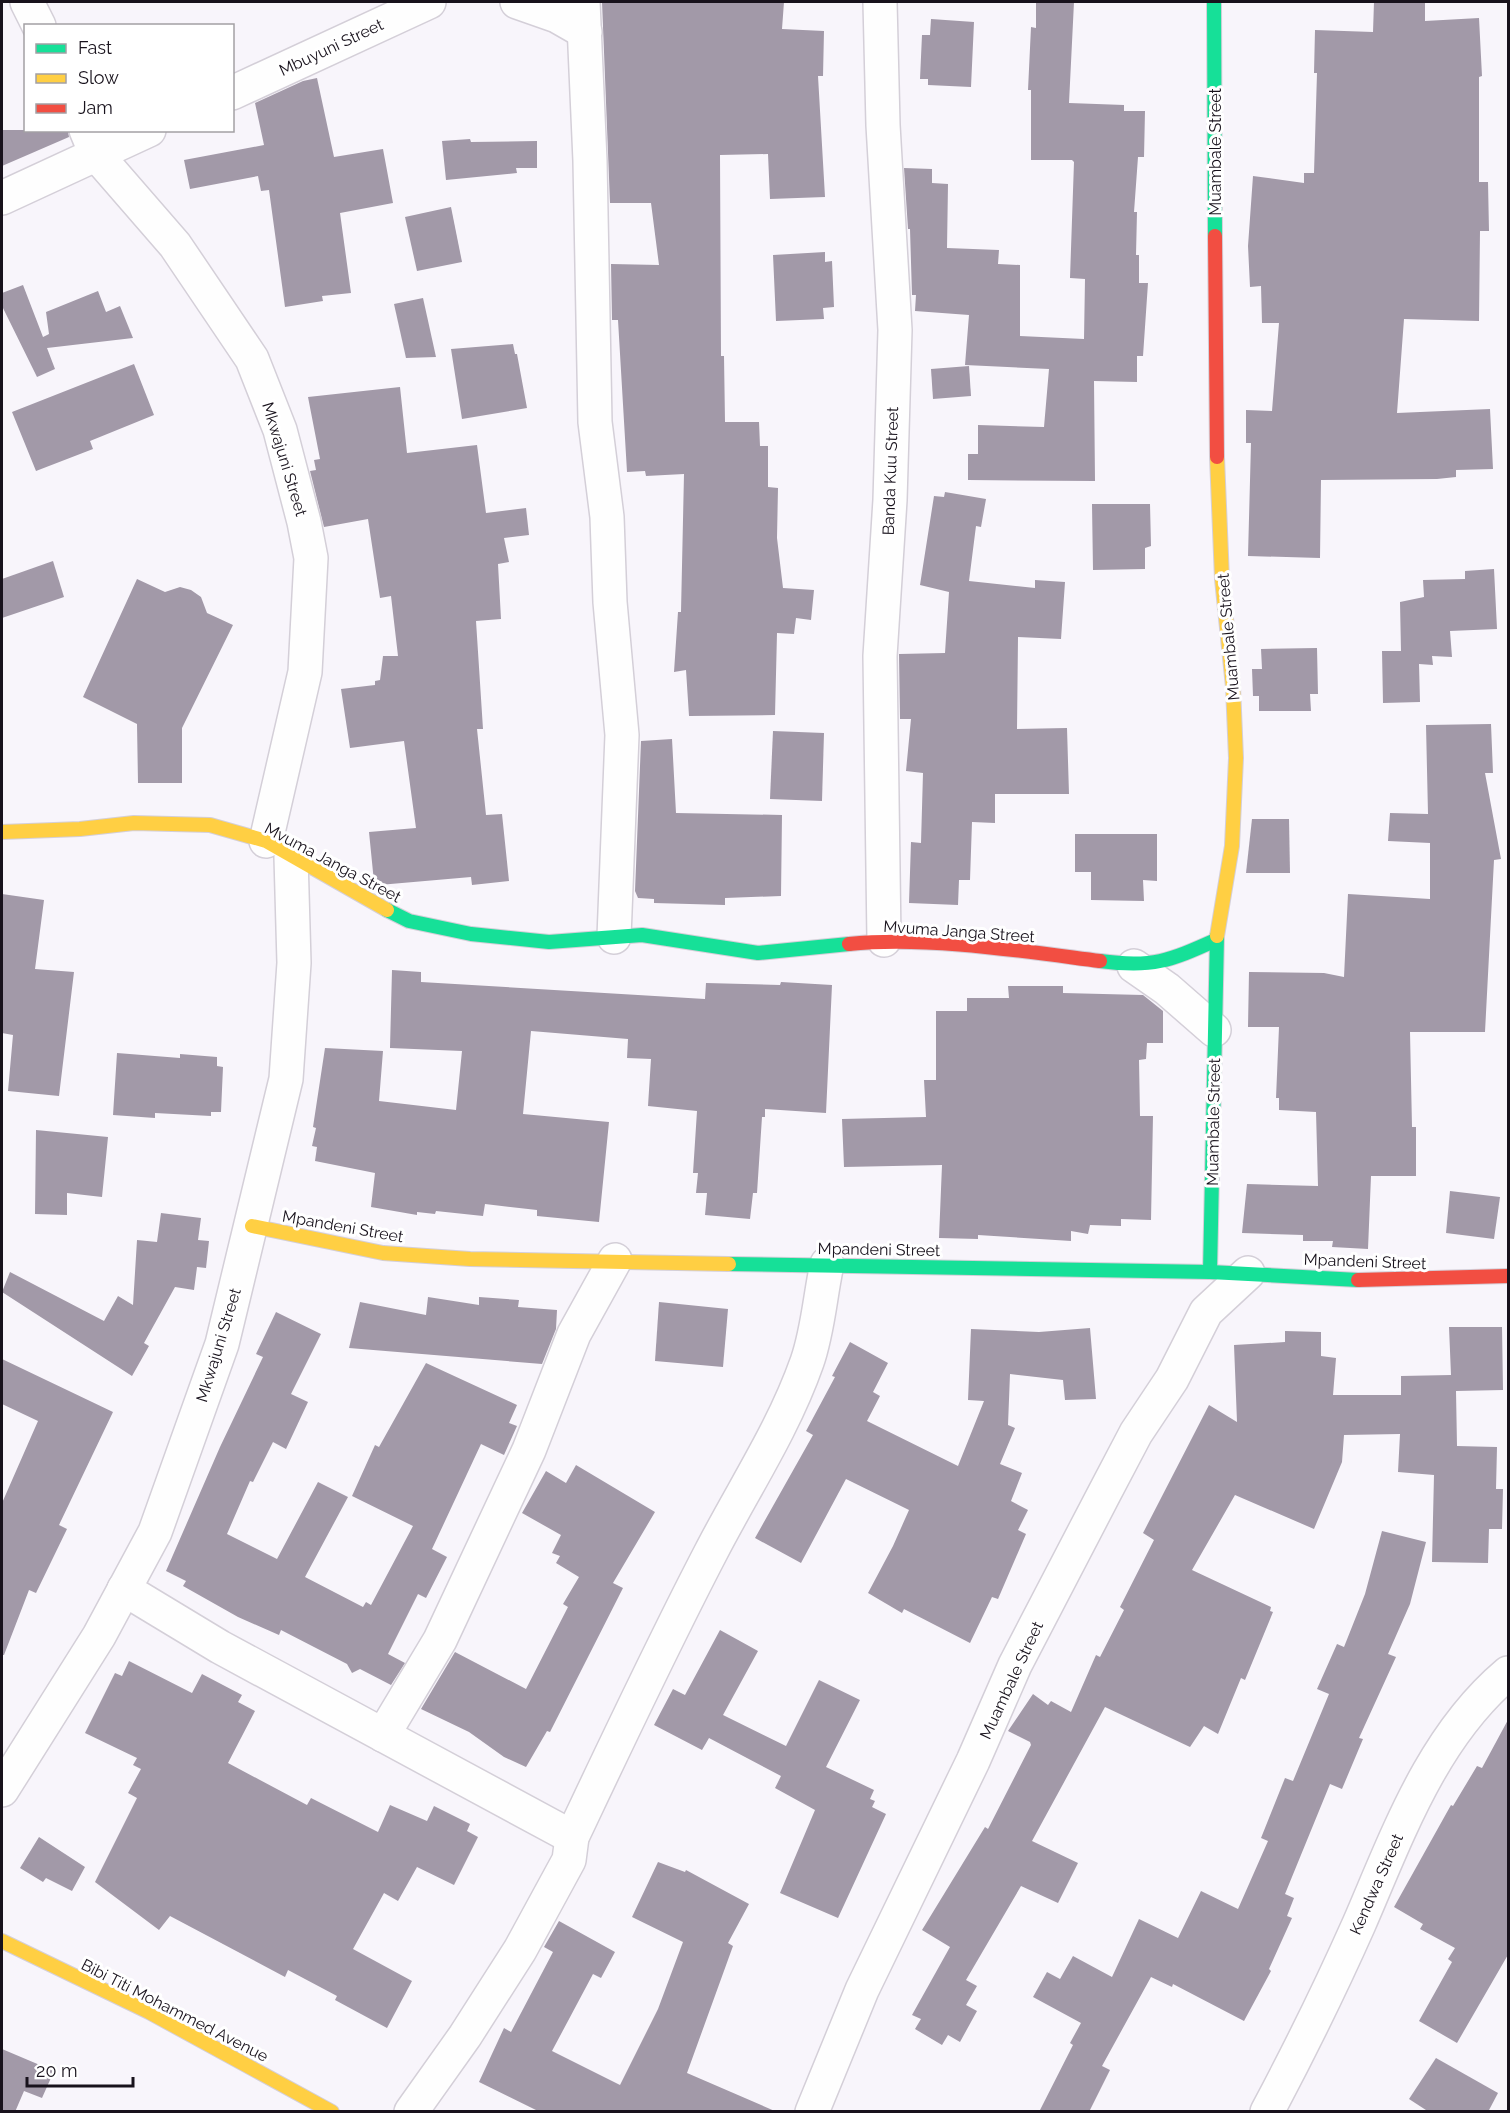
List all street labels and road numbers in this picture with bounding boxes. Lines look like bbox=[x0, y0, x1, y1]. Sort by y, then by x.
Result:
street label: Mbuyuni Street bbox=[276, 15, 387, 80]
street label: Muambale Street bbox=[1206, 87, 1225, 216]
street label: Mkwajuni Street bbox=[258, 400, 311, 519]
street label: Banda Kuu Street bbox=[879, 406, 902, 536]
street label: Muambale Street bbox=[1213, 572, 1244, 701]
street label: Mvuma Janga Street bbox=[261, 818, 405, 907]
street label: Mvuma Janga Street bbox=[883, 917, 1036, 946]
street label: Muambale Street bbox=[1203, 1057, 1224, 1186]
street label: Mpandeni Street bbox=[281, 1206, 406, 1247]
street label: Mpandeni Street bbox=[818, 1239, 941, 1260]
street label: Mpandeni Street bbox=[1303, 1250, 1427, 1273]
street label: Mkwajuni Street bbox=[192, 1285, 245, 1405]
street label: Muambale Street bbox=[976, 1618, 1047, 1742]
street label: Kendwa Street bbox=[1346, 1830, 1407, 1938]
street label: Bibi Titi Mohammed Avenue bbox=[78, 1955, 271, 2066]

